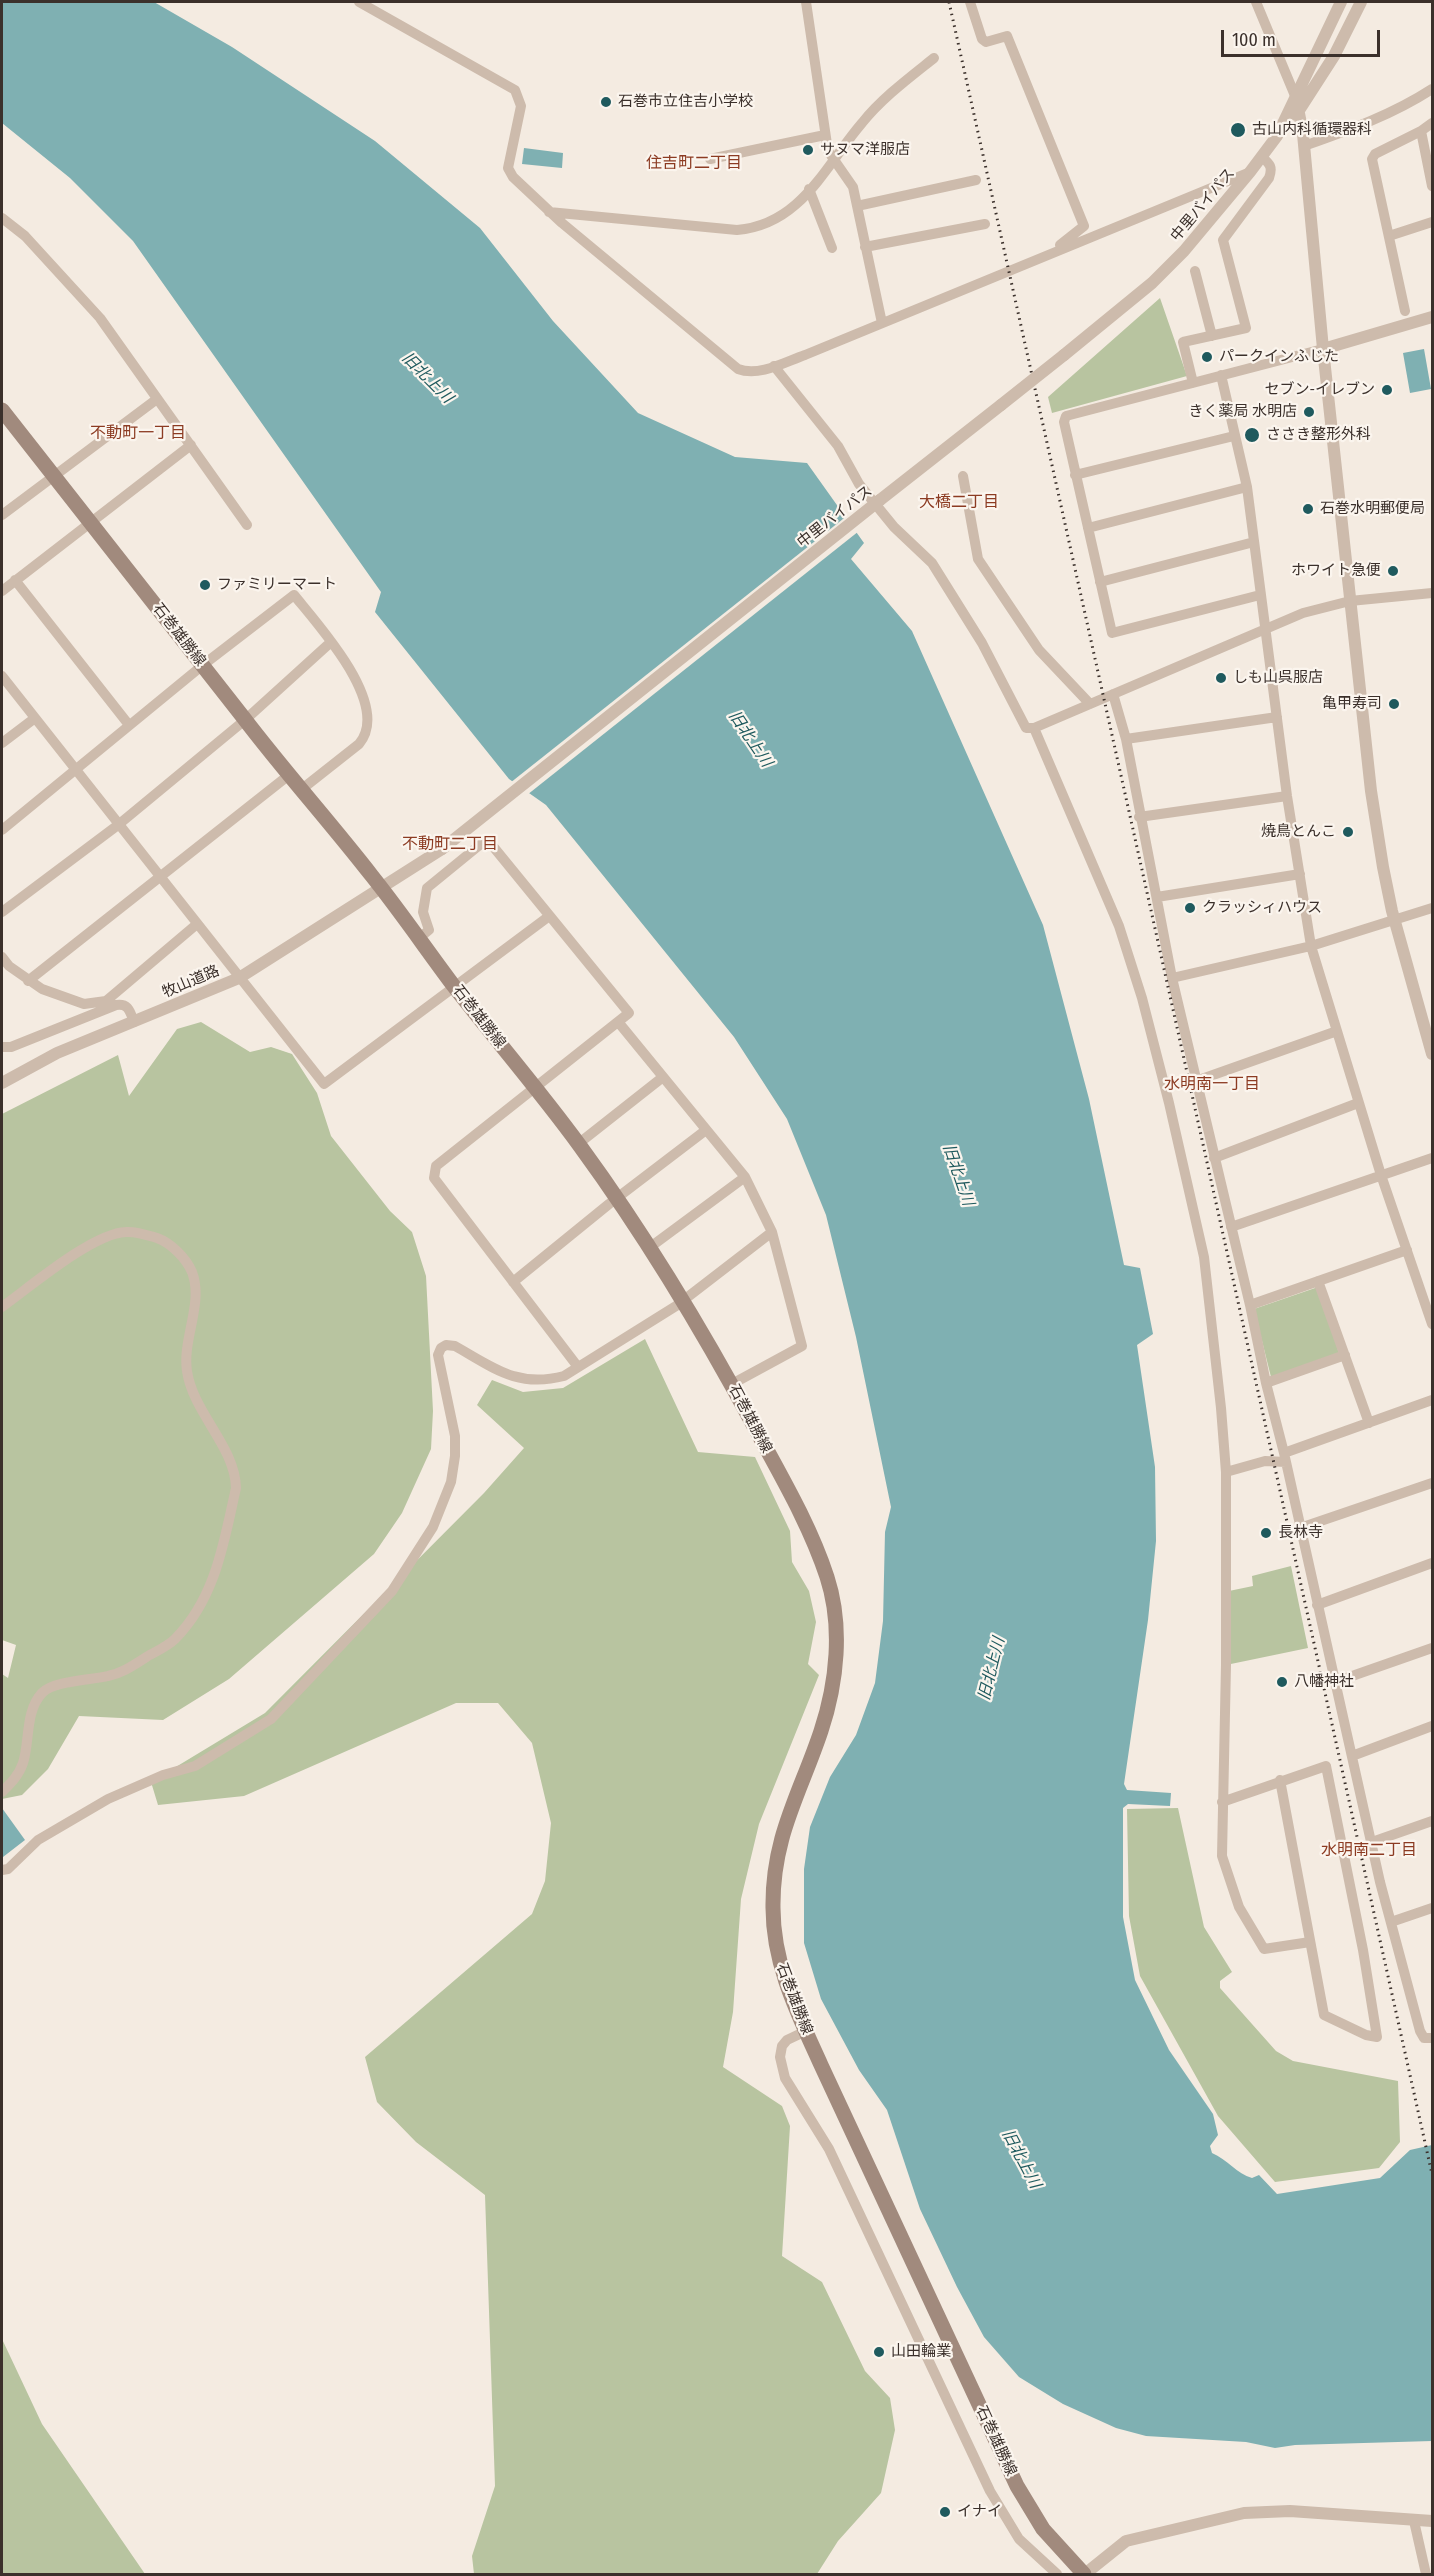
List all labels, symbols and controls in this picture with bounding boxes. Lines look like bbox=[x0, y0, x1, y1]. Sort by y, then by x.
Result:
scale bar bbox=[1224, 18, 1383, 56]
text: 100 m bbox=[1232, 29, 1276, 51]
place label: 石巻市立住吉小学校 bbox=[618, 93, 753, 111]
marker: 石巻市立住吉小学校 bbox=[599, 95, 613, 109]
marker: 古山内科循環器科 bbox=[1229, 121, 1247, 139]
place label: 古山内科循環器科 bbox=[1252, 121, 1372, 139]
place label: サヌマ洋服店 bbox=[820, 141, 910, 159]
marker: サヌマ洋服店 bbox=[801, 143, 815, 157]
district label: 住吉町二丁目 bbox=[646, 154, 742, 174]
street label: 中里バイパス bbox=[1167, 165, 1239, 245]
place label: パークインふじた bbox=[1219, 348, 1339, 366]
water label: 旧北上川 bbox=[398, 349, 456, 407]
marker: パークインふじた bbox=[1200, 350, 1214, 364]
place label: セブン-イレブン bbox=[1264, 381, 1375, 399]
marker: セブン-イレブン bbox=[1380, 383, 1394, 397]
place label: きく薬局 水明店 bbox=[1188, 403, 1297, 421]
marker: きく薬局 水明店 bbox=[1302, 405, 1316, 419]
district label: 不動町一丁目 bbox=[90, 424, 186, 444]
marker: ささき整形外科 bbox=[1243, 426, 1261, 444]
place label: ささき整形外科 bbox=[1266, 426, 1371, 444]
street label: 中里バイパス bbox=[794, 482, 876, 552]
district label: 大橋二丁目 bbox=[919, 493, 999, 513]
place label: 石巻水明郵便局 bbox=[1320, 500, 1425, 518]
marker: 石巻水明郵便局 bbox=[1301, 502, 1315, 516]
place label: ホワイト急便 bbox=[1291, 562, 1381, 580]
marker: ホワイト急便 bbox=[1386, 564, 1400, 578]
place label: ファミリーマート bbox=[217, 576, 337, 594]
marker: ファミリーマート bbox=[198, 578, 212, 592]
street label: 石巻雄勝線 bbox=[149, 600, 209, 670]
place label: しも山呉服店 bbox=[1233, 669, 1323, 687]
marker: しも山呉服店 bbox=[1214, 671, 1228, 685]
place label: 亀甲寿司 bbox=[1322, 695, 1382, 713]
marker: 亀甲寿司 bbox=[1387, 697, 1401, 711]
water label: 旧北上川 bbox=[724, 707, 776, 771]
place label: 焼鳥とんこ bbox=[1261, 823, 1336, 841]
marker: 焼鳥とんこ bbox=[1341, 825, 1355, 839]
district label: 不動町二丁目 bbox=[402, 835, 498, 855]
place label: クラッシィハウス bbox=[1202, 899, 1322, 917]
marker: クラッシィハウス bbox=[1183, 901, 1197, 915]
street label: 牧山道路 bbox=[160, 962, 222, 1002]
street label: 石巻雄勝線 bbox=[449, 982, 509, 1052]
district label: 水明南一丁目 bbox=[1164, 1075, 1260, 1095]
water label: 旧北上川 bbox=[939, 1142, 977, 1208]
street label: 石巻雄勝線 bbox=[724, 1382, 776, 1456]
place label: 長林寺 bbox=[1278, 1524, 1323, 1542]
marker: 長林寺 bbox=[1259, 1526, 1273, 1540]
water label: 旧北上川 bbox=[975, 1636, 1009, 1702]
place label: 八幡神社 bbox=[1294, 1673, 1354, 1691]
marker: 八幡神社 bbox=[1275, 1675, 1289, 1689]
district label: 水明南二丁目 bbox=[1321, 1841, 1417, 1861]
street label: 石巻雄勝線 bbox=[772, 1961, 816, 2037]
water label: 旧北上川 bbox=[998, 2126, 1044, 2192]
place label: 山田輪業 bbox=[891, 2343, 951, 2361]
marker: 山田輪業 bbox=[872, 2345, 886, 2359]
street label: 石巻雄勝線 bbox=[972, 2403, 1020, 2479]
place label: イナイ bbox=[957, 2503, 1002, 2521]
marker: イナイ bbox=[938, 2505, 952, 2519]

